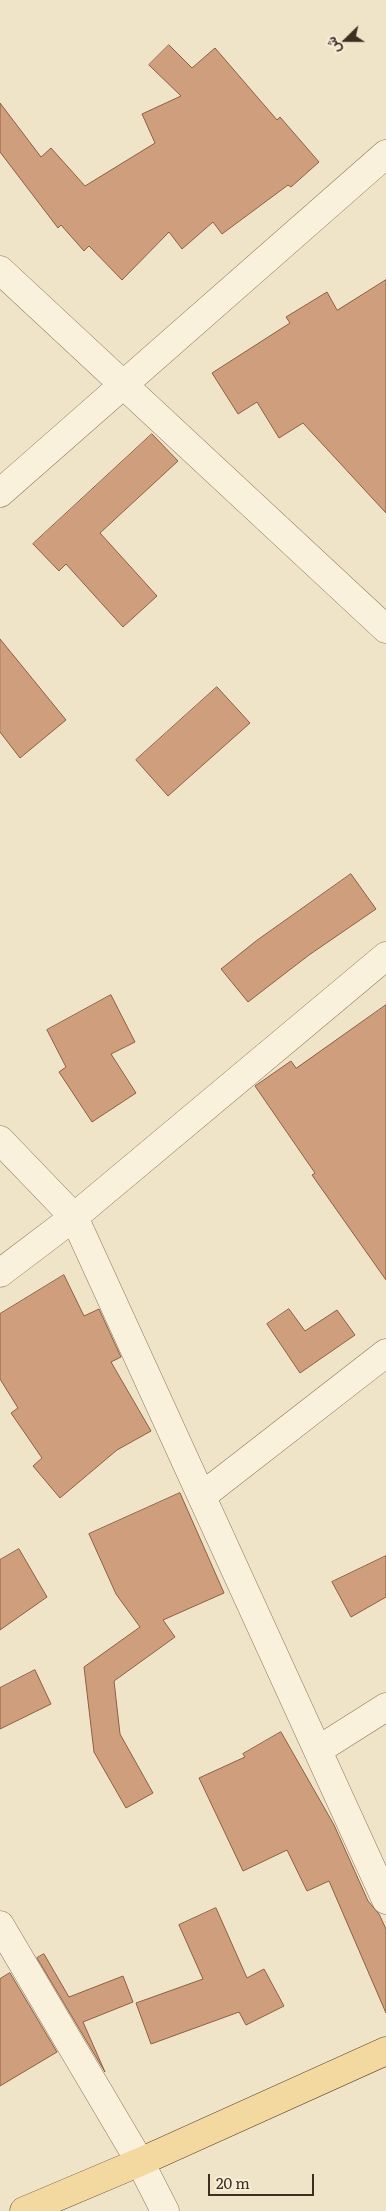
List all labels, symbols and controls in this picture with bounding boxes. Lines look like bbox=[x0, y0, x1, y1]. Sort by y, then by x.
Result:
north arrow bbox=[321, 15, 371, 65]
text: ش bbox=[320, 34, 345, 57]
scale bar bbox=[211, 2164, 317, 2196]
text: 20 m bbox=[216, 2171, 250, 2194]

